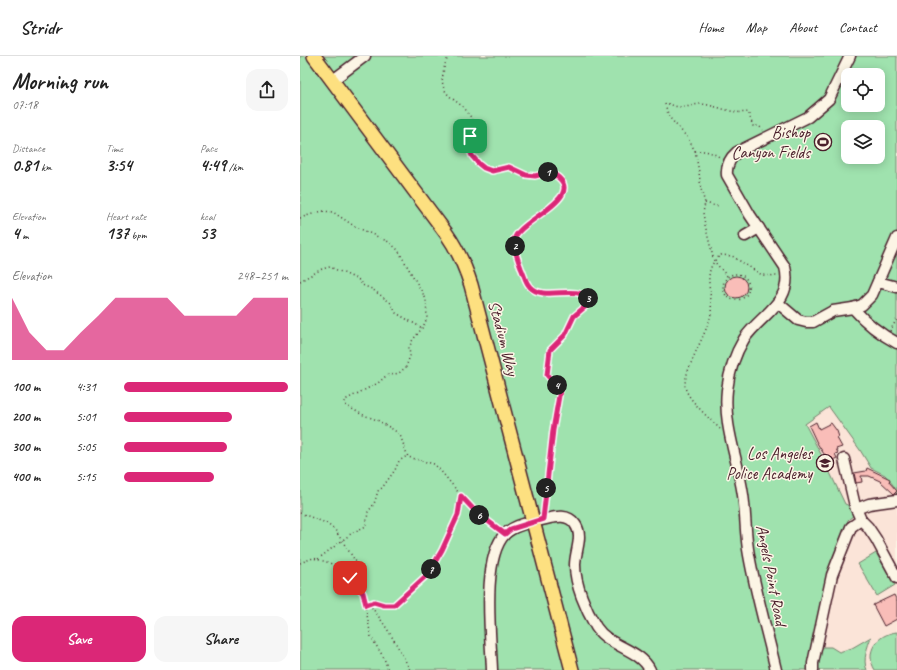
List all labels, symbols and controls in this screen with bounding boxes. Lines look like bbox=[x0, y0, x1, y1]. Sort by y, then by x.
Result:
text: Stridr bbox=[20, 16, 61, 40]
text: Home bbox=[698, 19, 724, 36]
text: Map bbox=[746, 19, 767, 36]
text: About bbox=[789, 19, 817, 36]
text: Contact bbox=[839, 19, 877, 36]
text: Morning run bbox=[12, 68, 108, 96]
map controls bbox=[841, 68, 885, 164]
button: locate bbox=[841, 68, 885, 112]
button: share bbox=[246, 69, 288, 111]
text: 07:18 bbox=[12, 97, 38, 113]
pin bbox=[453, 119, 487, 153]
button: layers bbox=[841, 120, 885, 164]
place label: Bishop Canyon Fields bbox=[731, 122, 812, 163]
icon: arrive bbox=[459, 125, 481, 147]
sports icon: Bishop Canyon Fields bbox=[813, 132, 833, 152]
text: Distance bbox=[12, 141, 45, 155]
text: Time bbox=[106, 141, 123, 155]
text: Pace bbox=[200, 141, 217, 155]
text: 0.81 bbox=[12, 155, 38, 176]
text: 3:54 bbox=[106, 155, 132, 176]
text: 4:49 bbox=[200, 155, 226, 176]
text: km bbox=[38, 160, 52, 174]
text: /km bbox=[226, 160, 243, 174]
pin: 1 bbox=[538, 162, 558, 182]
text: 1 bbox=[546, 165, 550, 179]
text: Elevation bbox=[12, 209, 46, 223]
text: Heart rate bbox=[106, 209, 146, 223]
text: kcal bbox=[200, 209, 215, 223]
text: 4 bbox=[12, 223, 20, 244]
text: 137 bbox=[106, 223, 129, 244]
text: 53 bbox=[200, 223, 215, 244]
text: m bbox=[20, 228, 28, 242]
text: bpm bbox=[129, 228, 147, 242]
pin: 2 bbox=[505, 236, 525, 256]
text: 2 bbox=[513, 239, 517, 253]
text: Elevation bbox=[12, 268, 52, 284]
text: 248–251 m bbox=[237, 268, 288, 284]
pin: 3 bbox=[578, 288, 598, 308]
text: 3 bbox=[586, 291, 590, 305]
street label: Stadium Way bbox=[483, 298, 524, 379]
pin: 4 bbox=[547, 375, 567, 395]
text: 4 bbox=[555, 378, 559, 392]
text: 100 m bbox=[12, 379, 40, 395]
text: 4:31 bbox=[76, 379, 96, 395]
text: 200 m bbox=[12, 409, 40, 425]
text: 5:01 bbox=[76, 409, 96, 425]
text: 300 m bbox=[12, 439, 40, 455]
text: 5:05 bbox=[76, 439, 96, 455]
place label: Los Angeles Police Academy bbox=[726, 443, 813, 484]
school or university icon: Los Angeles Police Academy bbox=[815, 453, 835, 473]
text: 400 m bbox=[12, 469, 40, 485]
text: 5:15 bbox=[76, 469, 96, 485]
pin: 5 bbox=[536, 478, 556, 498]
text: 5 bbox=[544, 481, 548, 495]
pin: 6 bbox=[469, 505, 489, 525]
text: 6 bbox=[476, 508, 482, 522]
street label: Angels Point Road bbox=[751, 523, 792, 630]
pin: 7 bbox=[421, 559, 441, 579]
pin bbox=[333, 561, 367, 595]
text: 7 bbox=[429, 562, 433, 576]
icon: check bbox=[339, 567, 361, 589]
button: Save bbox=[12, 616, 146, 662]
button: Share bbox=[154, 616, 288, 662]

